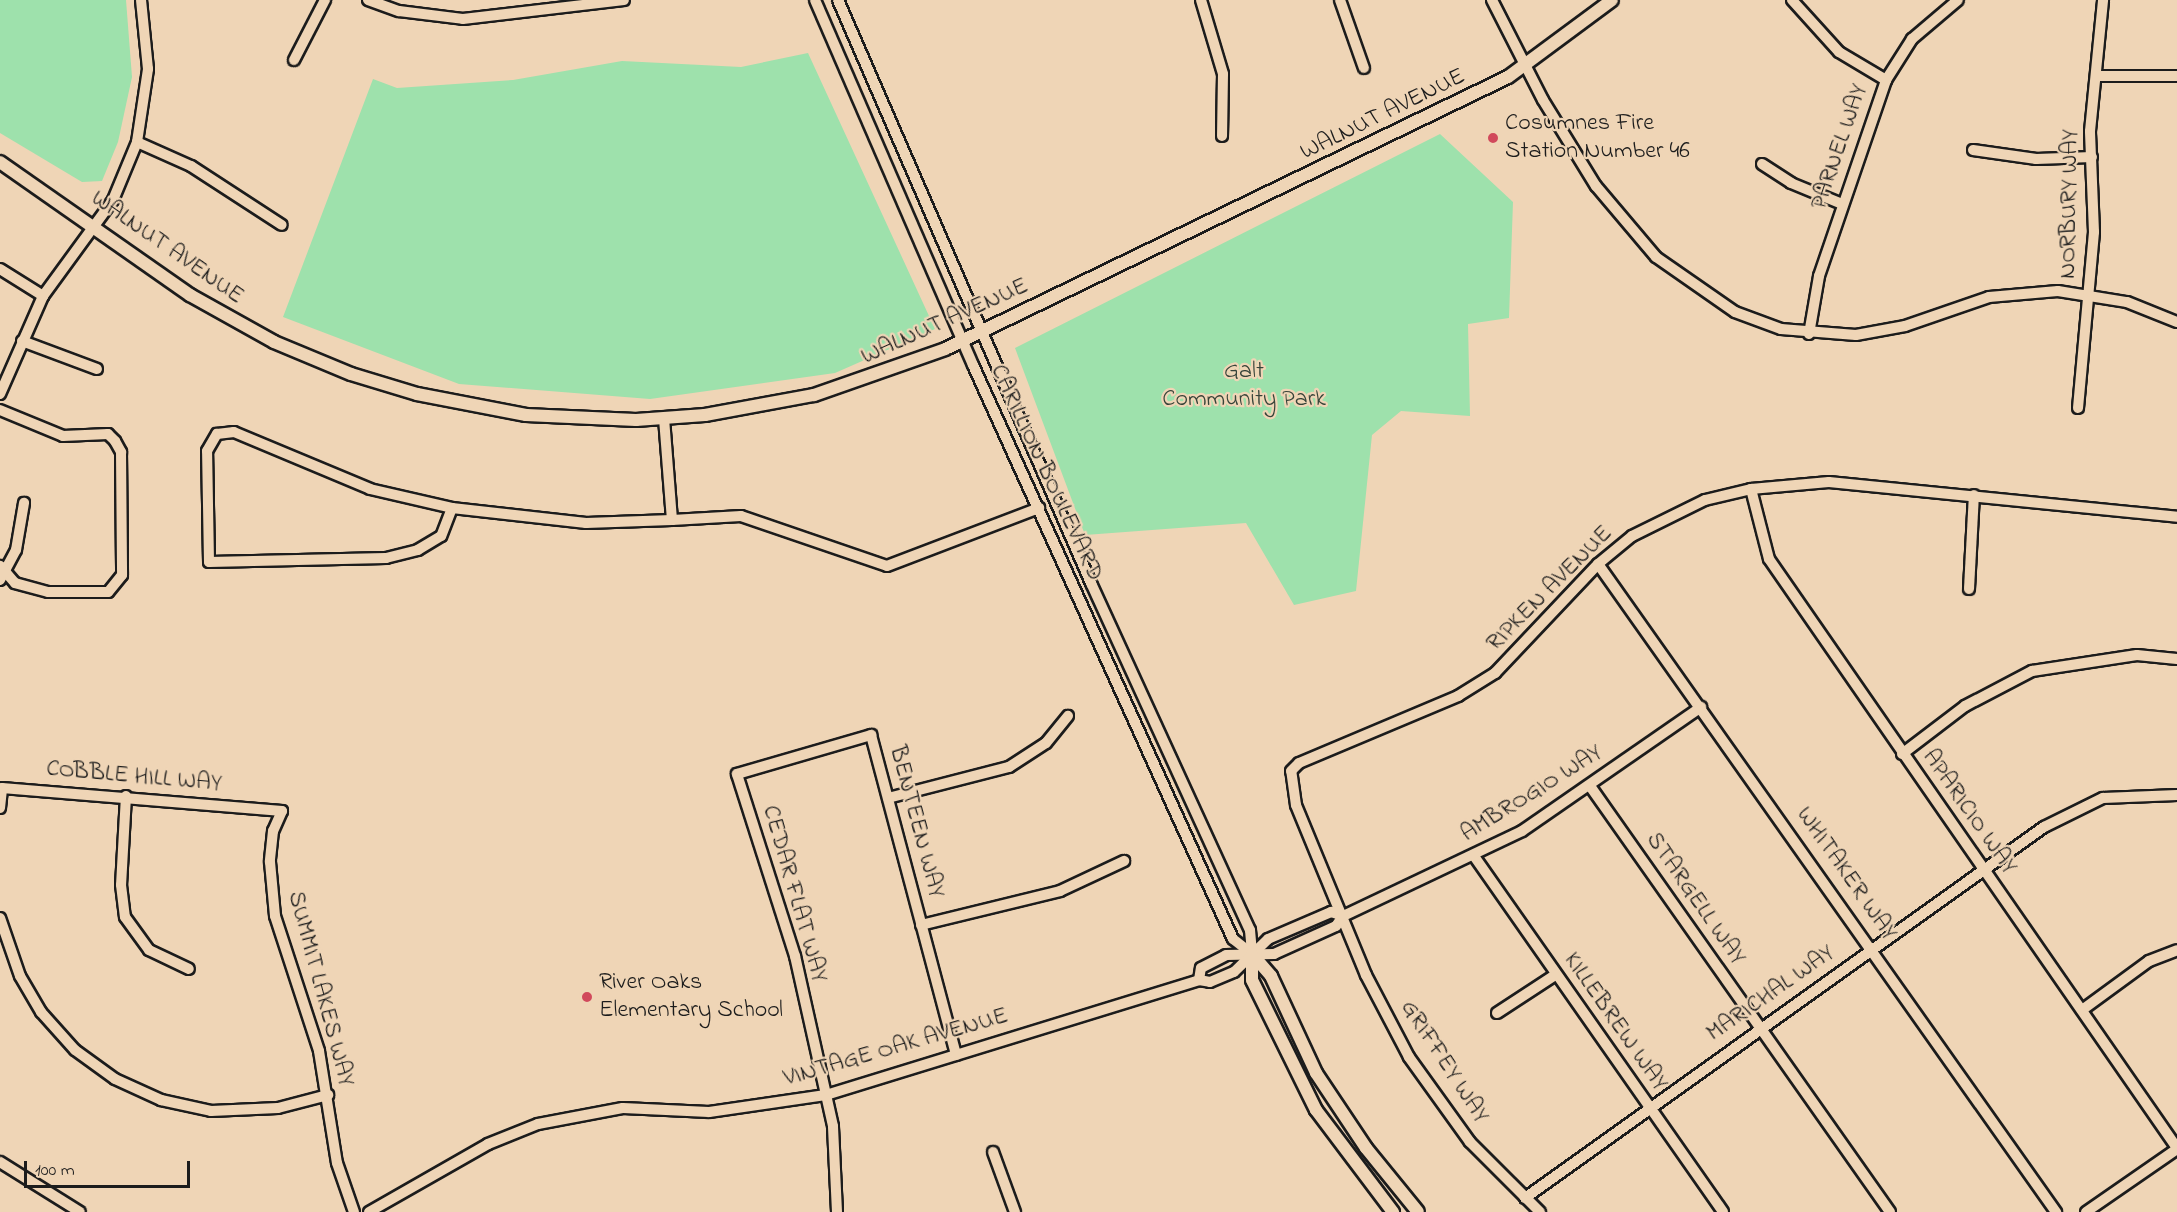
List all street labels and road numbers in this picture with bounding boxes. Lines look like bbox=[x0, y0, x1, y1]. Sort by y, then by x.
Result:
street label: WALNUT AVENUE bbox=[1296, 63, 1470, 167]
street label: PARNEL WAY bbox=[1805, 81, 1875, 213]
street label: NORBURY WAY bbox=[2054, 129, 2086, 279]
street label: WALNUT AVENUE bbox=[85, 185, 249, 311]
street label: WALNUT AVENUE bbox=[857, 272, 1033, 372]
street label: CARILLION BOULEVARD bbox=[983, 360, 1109, 586]
street label: RIPKEN AVENUE bbox=[1481, 520, 1619, 658]
street label: AMBROGIO WAY bbox=[1456, 739, 1608, 849]
street label: BENTEEN WAY bbox=[882, 743, 950, 901]
street label: APARICIO WAY bbox=[1915, 744, 2023, 880]
street label: COBBLE HILL WAY bbox=[45, 755, 223, 799]
street label: CEDAR FLAT WAY bbox=[755, 802, 833, 986]
street label: WHITAKER WAY bbox=[1789, 802, 1903, 946]
street label: STARGELL WAY bbox=[1639, 827, 1751, 971]
street label: SUMMIT LAKES WAY bbox=[280, 888, 360, 1090]
street label: MARICHAL WAY bbox=[1702, 939, 1840, 1049]
street label: KILLEBREW WAY bbox=[1557, 947, 1673, 1097]
street label: GRIFFEY WAY bbox=[1394, 995, 1494, 1129]
street label: VINTAGE OAK AVENUE bbox=[781, 1002, 1011, 1094]

